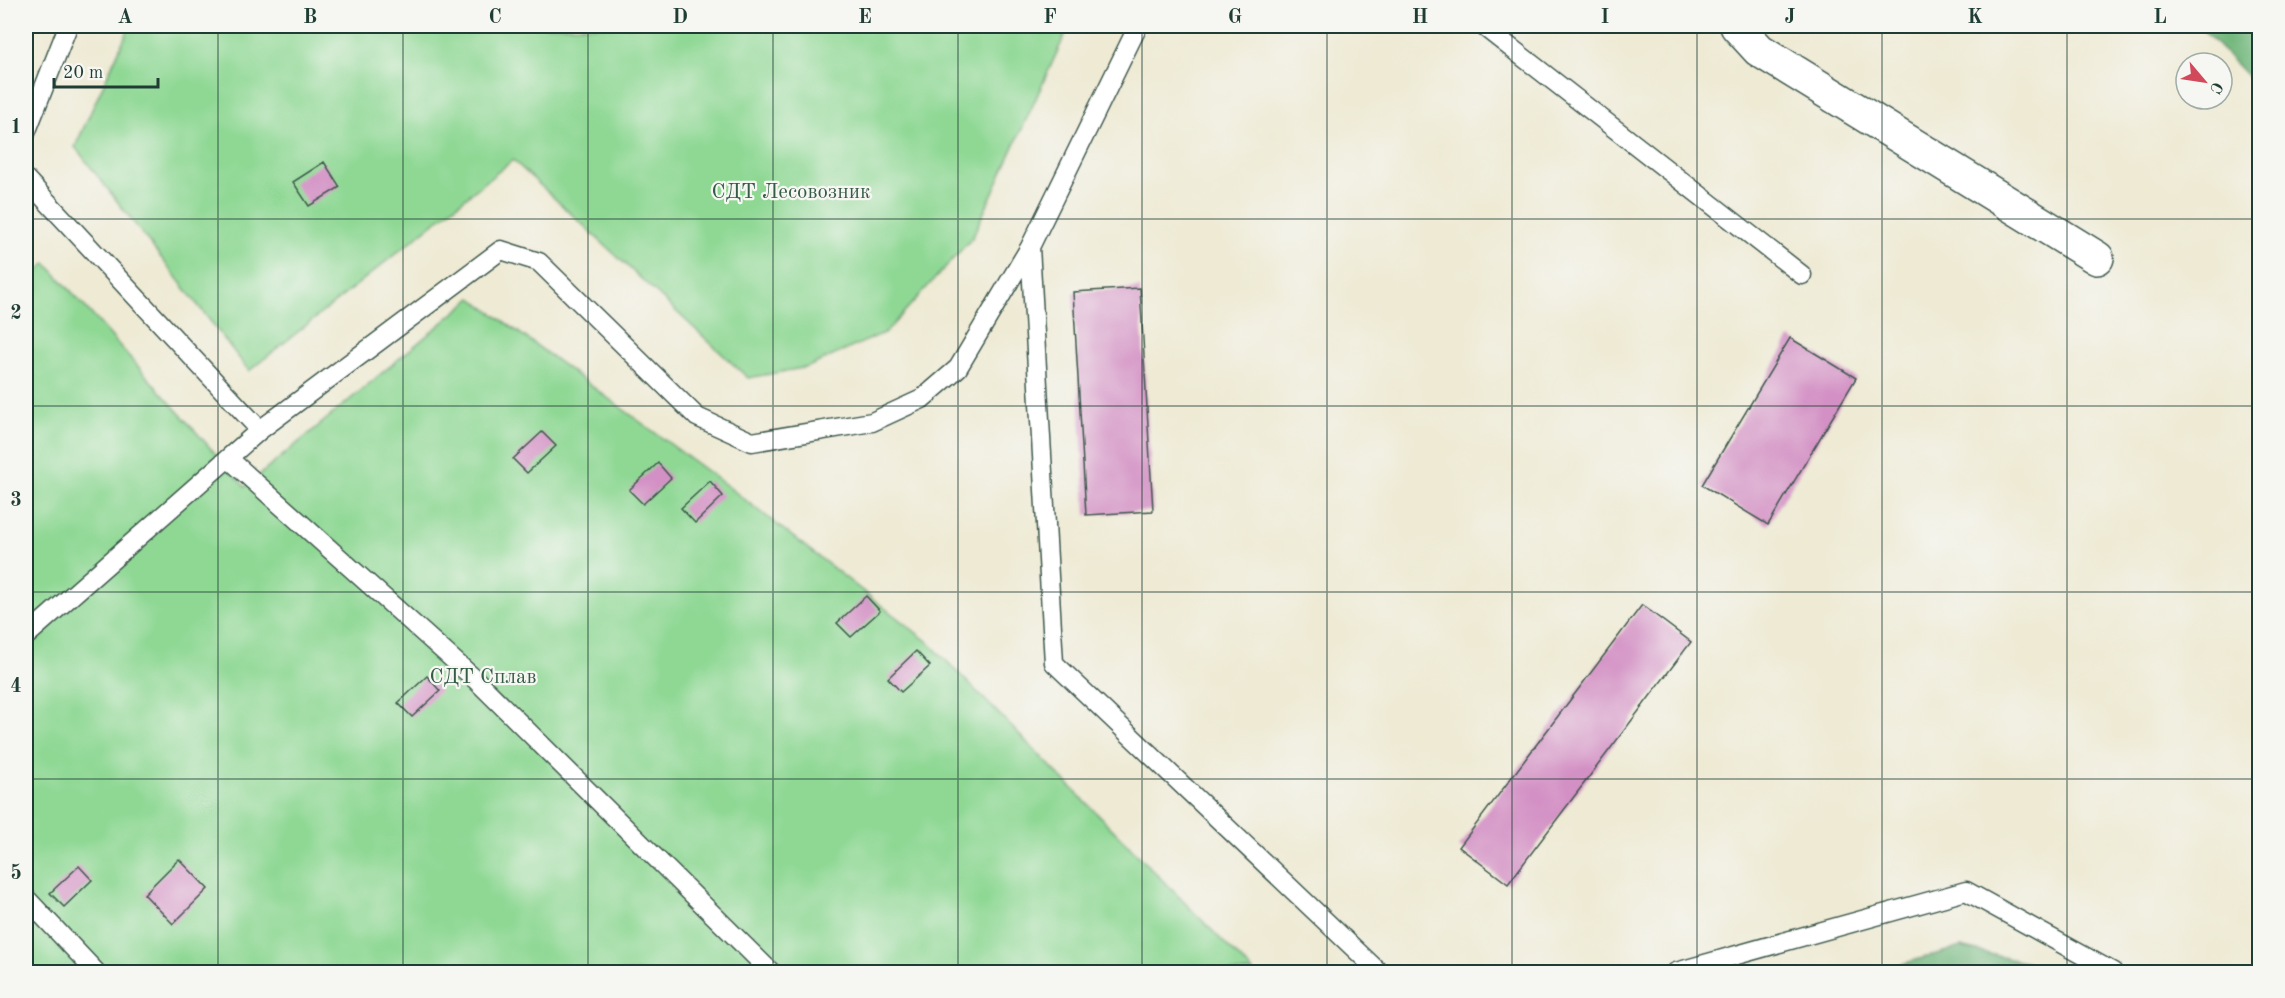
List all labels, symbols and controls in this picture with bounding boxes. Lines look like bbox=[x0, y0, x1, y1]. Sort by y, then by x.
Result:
text: A bbox=[117, 8, 133, 28]
text: B bbox=[303, 8, 317, 28]
text: C bbox=[488, 8, 502, 28]
text: D bbox=[672, 8, 688, 28]
text: E bbox=[858, 8, 872, 28]
text: F bbox=[1043, 8, 1057, 28]
text: G bbox=[1228, 8, 1242, 28]
text: H bbox=[1412, 8, 1428, 28]
text: I bbox=[1601, 8, 1609, 28]
text: J bbox=[1785, 8, 1796, 28]
text: K bbox=[1967, 8, 1983, 28]
text: L bbox=[2153, 8, 2167, 28]
scale bar bbox=[54, 51, 158, 89]
north arrow bbox=[2174, 51, 2234, 111]
text: 20 m bbox=[63, 64, 103, 82]
text: С bbox=[2206, 79, 2225, 96]
text: 1 bbox=[10, 118, 22, 138]
park label: СДТ Лесовозник bbox=[711, 182, 871, 203]
text: 2 bbox=[10, 304, 22, 324]
text: 3 bbox=[10, 491, 22, 511]
park label: СДТ Сплав bbox=[429, 667, 537, 688]
text: 4 bbox=[10, 677, 22, 697]
text: 5 bbox=[10, 863, 22, 884]

